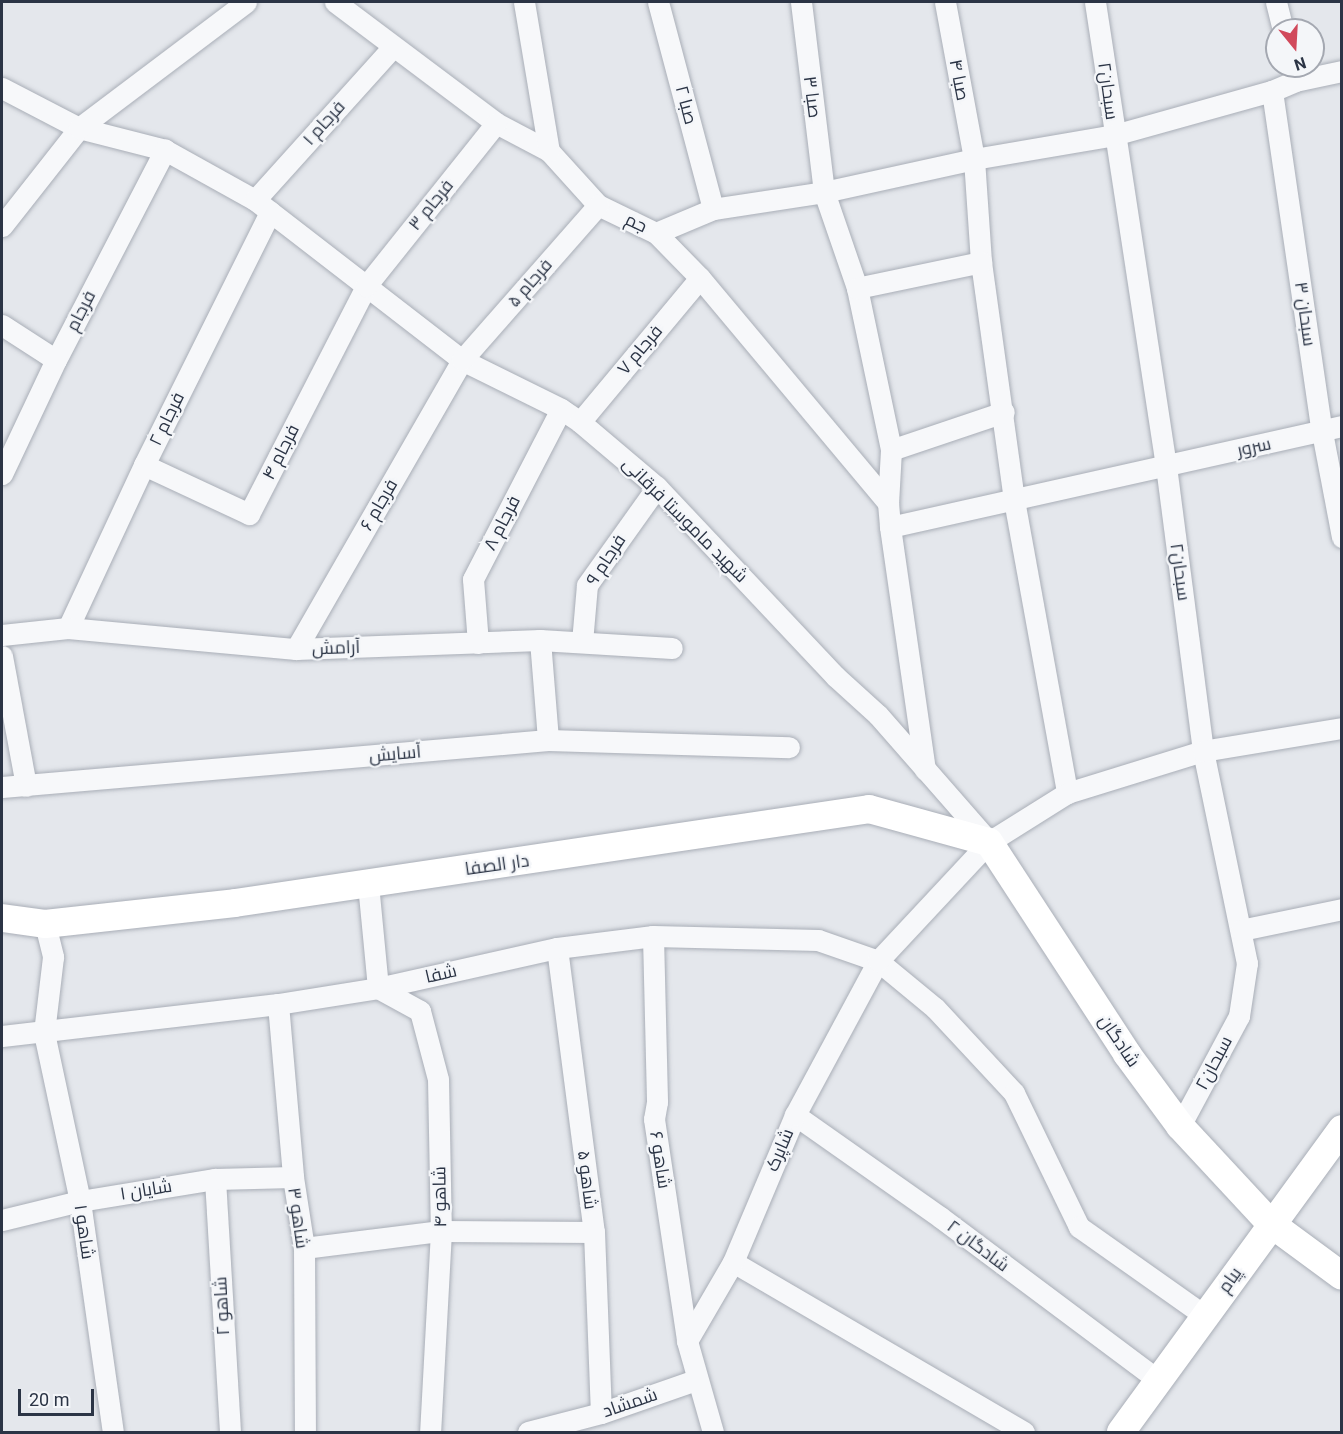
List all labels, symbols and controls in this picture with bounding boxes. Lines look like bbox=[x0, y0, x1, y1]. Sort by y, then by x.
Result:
north arrow bbox=[1265, 18, 1325, 78]
text: N bbox=[1292, 53, 1308, 74]
street label: صبا ۴ bbox=[944, 57, 974, 103]
street label: سبحان۲ bbox=[1093, 61, 1123, 121]
street label: صبا ۳ bbox=[799, 75, 825, 119]
street label: صبا ۲ bbox=[670, 83, 702, 127]
street label: فرجام ۱ bbox=[298, 96, 350, 150]
street label: فرجام ۳ bbox=[404, 175, 458, 235]
street label: جم bbox=[622, 209, 650, 237]
street label: فرجام ۵ bbox=[503, 254, 557, 312]
street label: سبحان ۳ bbox=[1290, 280, 1320, 348]
street label: فرجام bbox=[62, 287, 100, 335]
street label: فرجام ۷ bbox=[613, 321, 667, 379]
street label: فرجام ۲ bbox=[145, 389, 189, 449]
street label: فرجام ۴ bbox=[258, 421, 304, 483]
street label: سرور bbox=[1235, 433, 1273, 461]
street label: شهید ماموستا فرقانی bbox=[618, 453, 752, 587]
street label: فرجام ۶ bbox=[356, 475, 402, 535]
street label: فرجام ۸ bbox=[479, 492, 525, 554]
street label: فرجام ۹ bbox=[582, 530, 630, 590]
street label: سبحان۲ bbox=[1165, 542, 1195, 602]
street label: آرامش bbox=[311, 636, 361, 660]
street label: آسایش bbox=[368, 741, 422, 767]
street label: دار الصفا bbox=[463, 850, 531, 880]
street label: شفا bbox=[423, 960, 459, 988]
street label: شادگان bbox=[1094, 1011, 1144, 1071]
street label: سبحان۲ bbox=[1191, 1032, 1237, 1094]
street label: شاپرک bbox=[761, 1125, 799, 1175]
street label: شاهو ۶ bbox=[645, 1130, 675, 1190]
street label: شاهو ۵ bbox=[573, 1149, 601, 1211]
street label: شاهو ۴ bbox=[429, 1166, 451, 1228]
street label: شایان ۱ bbox=[118, 1175, 174, 1205]
street label: شاهو ۳ bbox=[283, 1186, 313, 1250]
street label: شاهو ۱ bbox=[69, 1203, 99, 1261]
street label: شادگان ۲ bbox=[943, 1216, 1013, 1276]
street label: پیام bbox=[1214, 1263, 1246, 1297]
street label: شاهو ۲ bbox=[210, 1276, 234, 1336]
scale bar bbox=[21, 1377, 98, 1415]
street label: شمشاد bbox=[600, 1384, 660, 1422]
text: 20 m bbox=[29, 1389, 69, 1410]

